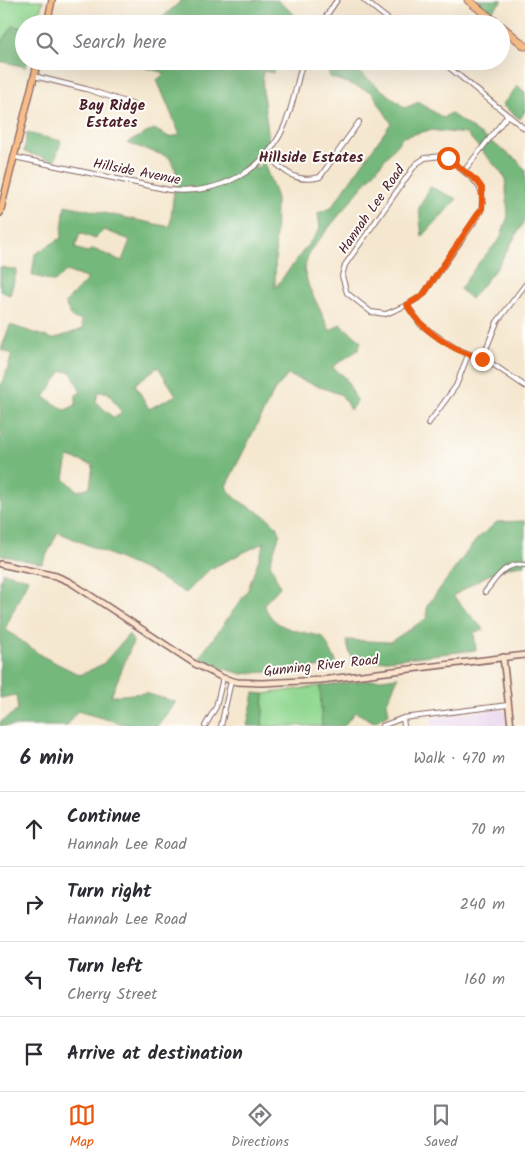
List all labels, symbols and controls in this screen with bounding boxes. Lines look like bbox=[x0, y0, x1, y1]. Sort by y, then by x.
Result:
search box bbox=[15, 15, 510, 70]
text: Search here bbox=[73, 28, 167, 58]
icon: search bbox=[33, 29, 61, 57]
district label: Bay Ridge Estates bbox=[79, 94, 146, 135]
district label: Hillside Estates bbox=[259, 146, 363, 170]
route start bbox=[437, 147, 460, 170]
street label: Hillside Avenue bbox=[91, 153, 183, 191]
street label: Hannah Lee Road bbox=[333, 160, 411, 259]
route end bbox=[471, 348, 494, 371]
street label: Gunning River Road bbox=[263, 649, 381, 683]
text: 6 min bbox=[20, 742, 74, 775]
text: Walk · 470 m bbox=[414, 746, 505, 771]
text: Continue bbox=[67, 802, 140, 832]
icon: ahead bbox=[20, 815, 48, 843]
text: 70 m bbox=[470, 817, 505, 842]
text: Hannah Lee Road bbox=[67, 832, 186, 857]
text: Turn right bbox=[67, 877, 152, 907]
icon: right bbox=[20, 890, 48, 918]
text: 240 m bbox=[460, 892, 505, 917]
text: Hannah Lee Road bbox=[67, 907, 186, 932]
text: Turn left bbox=[67, 952, 142, 982]
icon: left bbox=[20, 965, 48, 993]
text: 160 m bbox=[464, 967, 505, 992]
text: Cherry Street bbox=[67, 982, 157, 1007]
text: Arrive at destination bbox=[67, 1039, 243, 1069]
icon: arrive bbox=[20, 1040, 48, 1068]
tab: Map bbox=[68, 1101, 96, 1153]
tab: Directions bbox=[231, 1101, 289, 1153]
tab: Saved bbox=[424, 1101, 457, 1153]

